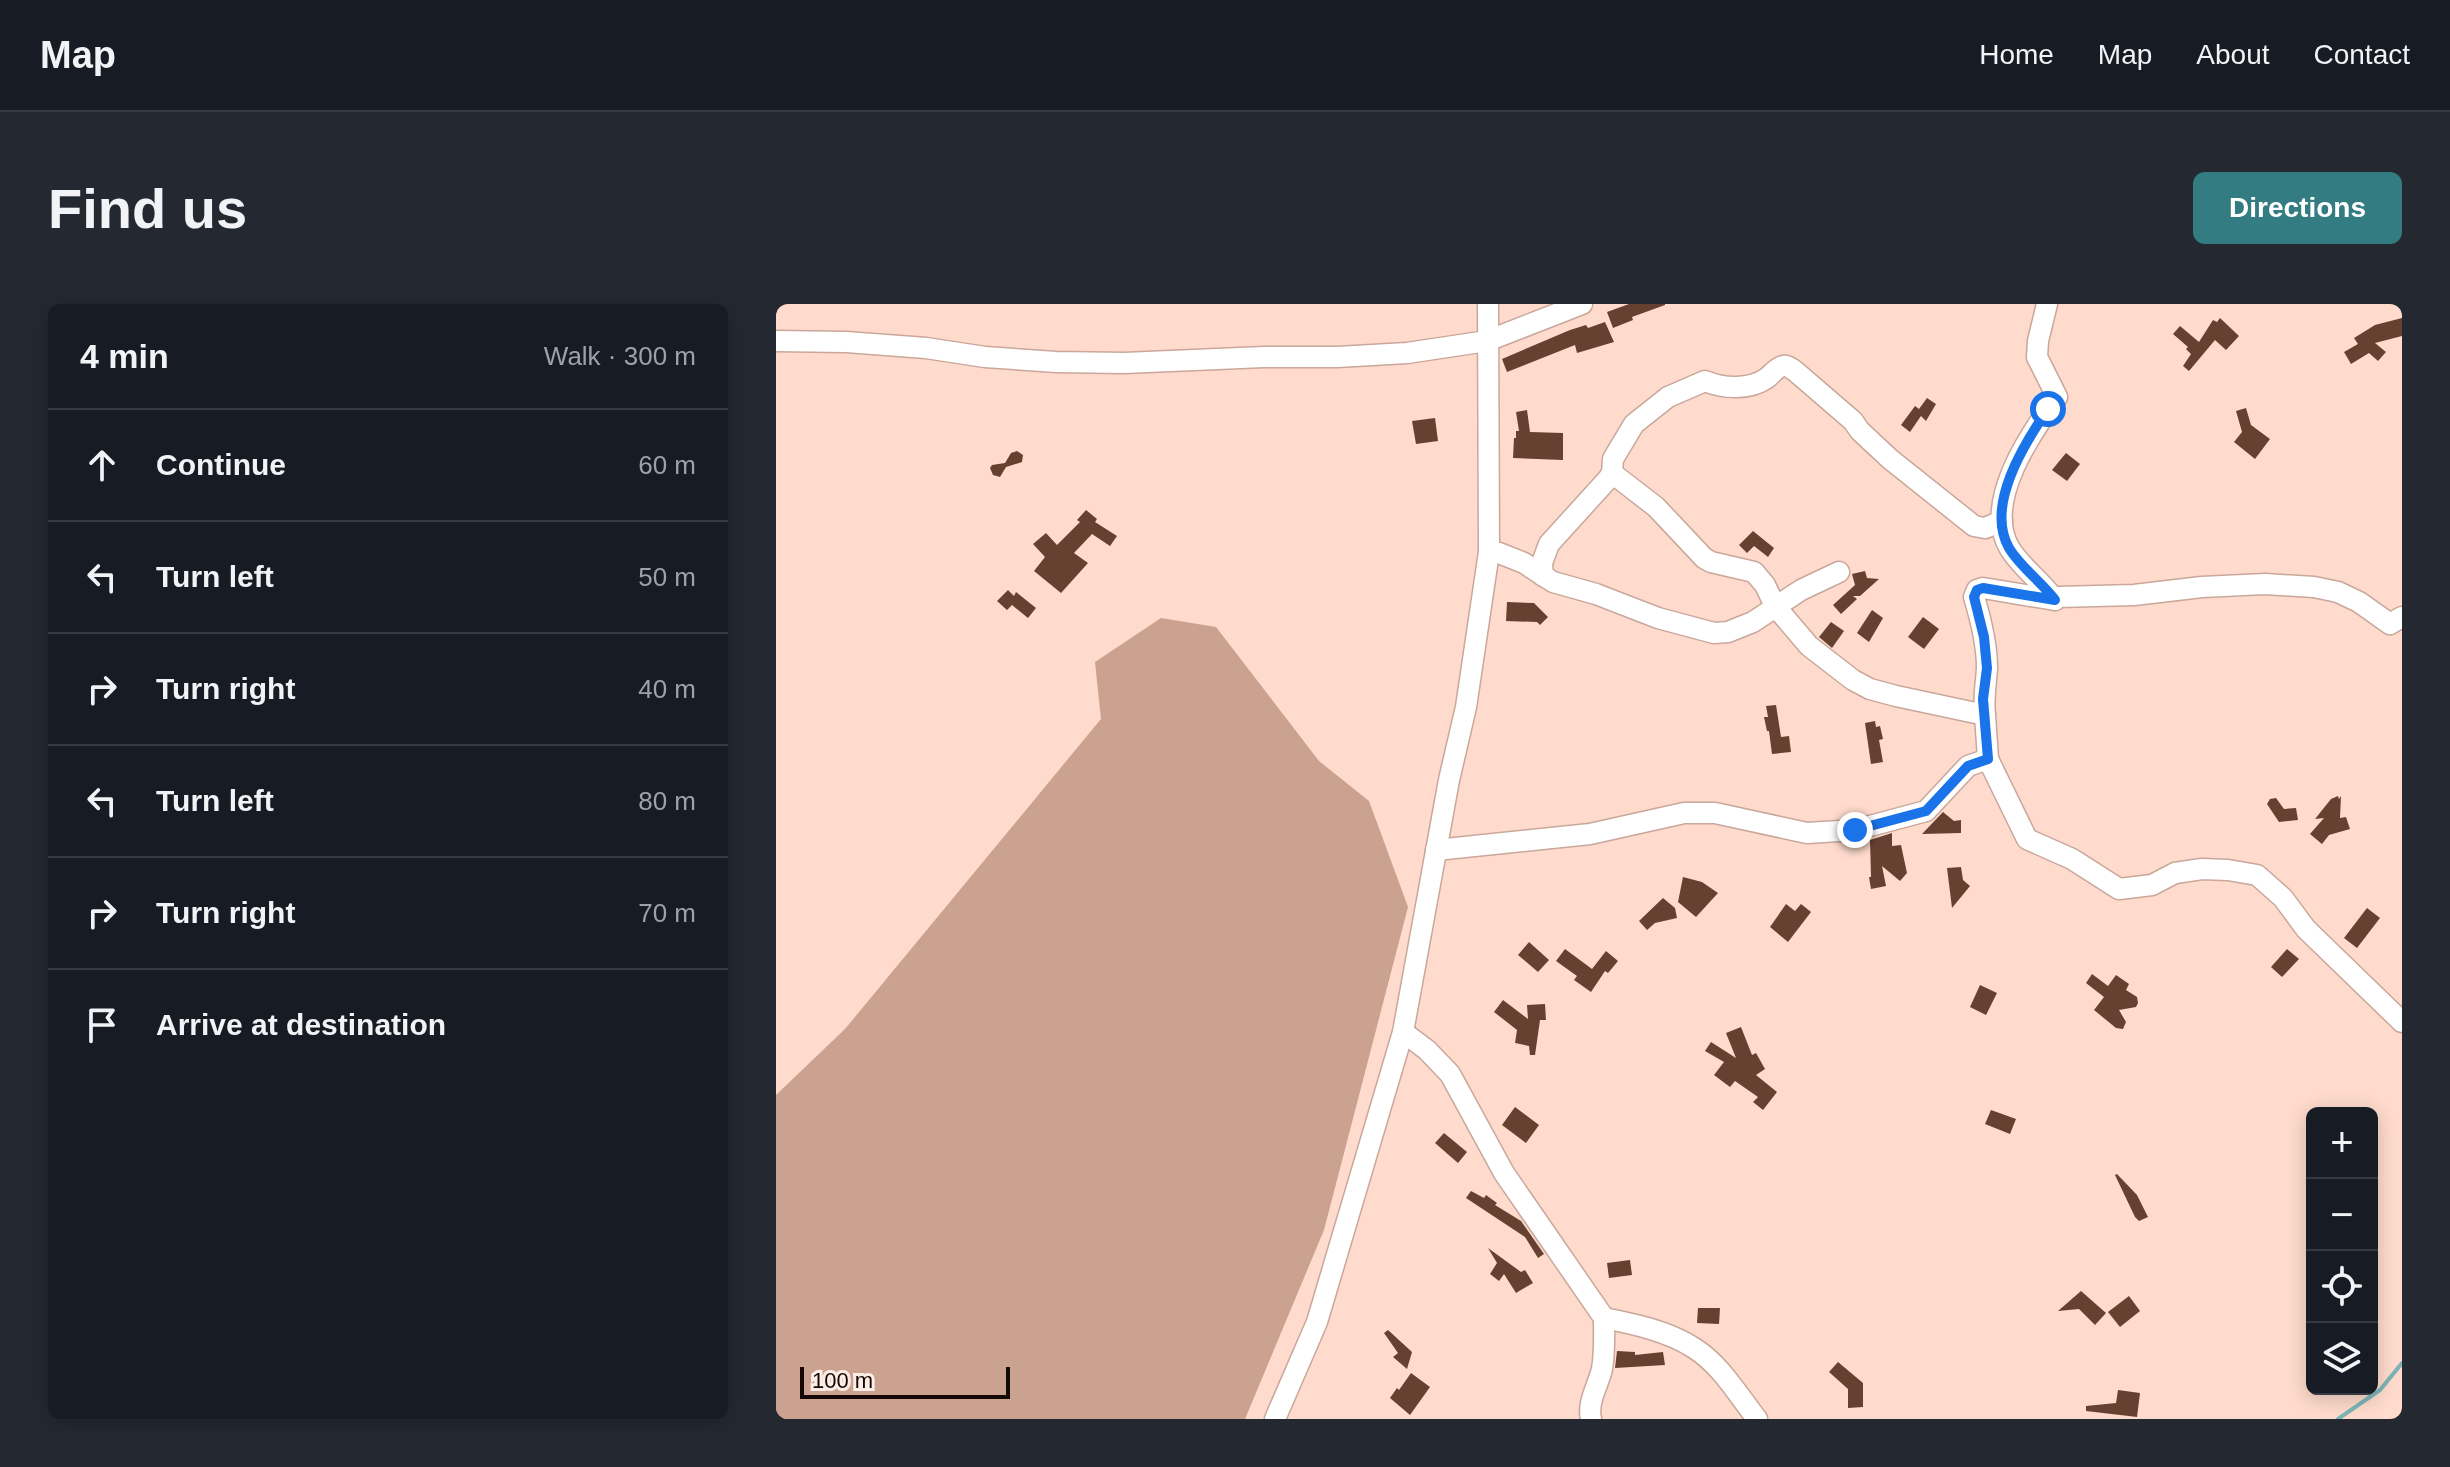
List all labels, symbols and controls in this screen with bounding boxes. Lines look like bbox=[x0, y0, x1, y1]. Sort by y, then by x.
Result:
text: Map bbox=[40, 34, 116, 76]
text: Home bbox=[1979, 39, 2054, 70]
text: Map bbox=[2098, 39, 2152, 70]
text: About bbox=[2196, 39, 2270, 70]
text: Contact bbox=[2314, 39, 2410, 70]
button: Directions bbox=[2193, 172, 2402, 244]
text: Find us bbox=[48, 177, 247, 240]
text: 4 min bbox=[80, 337, 169, 375]
text: Walk · 300 m bbox=[544, 341, 696, 371]
route start bbox=[2030, 391, 2066, 427]
icon: ahead bbox=[80, 443, 124, 487]
text: Continue bbox=[156, 448, 286, 481]
text: 60 m bbox=[638, 450, 696, 480]
icon: left bbox=[80, 555, 124, 599]
text: Turn left bbox=[156, 560, 274, 593]
text: 50 m bbox=[638, 562, 696, 592]
icon: right bbox=[80, 667, 124, 711]
text: Turn right bbox=[156, 672, 295, 705]
text: 40 m bbox=[638, 674, 696, 704]
icon: left bbox=[80, 779, 124, 823]
text: Turn left bbox=[156, 784, 274, 817]
text: 80 m bbox=[638, 786, 696, 816]
route end bbox=[1837, 812, 1873, 848]
icon: right bbox=[80, 891, 124, 935]
text: Turn right bbox=[156, 896, 295, 929]
text: 70 m bbox=[638, 898, 696, 928]
icon: arrive bbox=[80, 1003, 124, 1047]
text: Arrive at destination bbox=[156, 1008, 446, 1041]
map controls bbox=[2306, 1107, 2378, 1395]
button: + bbox=[2306, 1107, 2378, 1179]
button: − bbox=[2306, 1179, 2378, 1251]
button: locate bbox=[2306, 1251, 2378, 1323]
button: layers bbox=[2306, 1323, 2378, 1395]
scale bar bbox=[800, 1363, 1010, 1399]
text: 100 m bbox=[812, 1368, 873, 1393]

